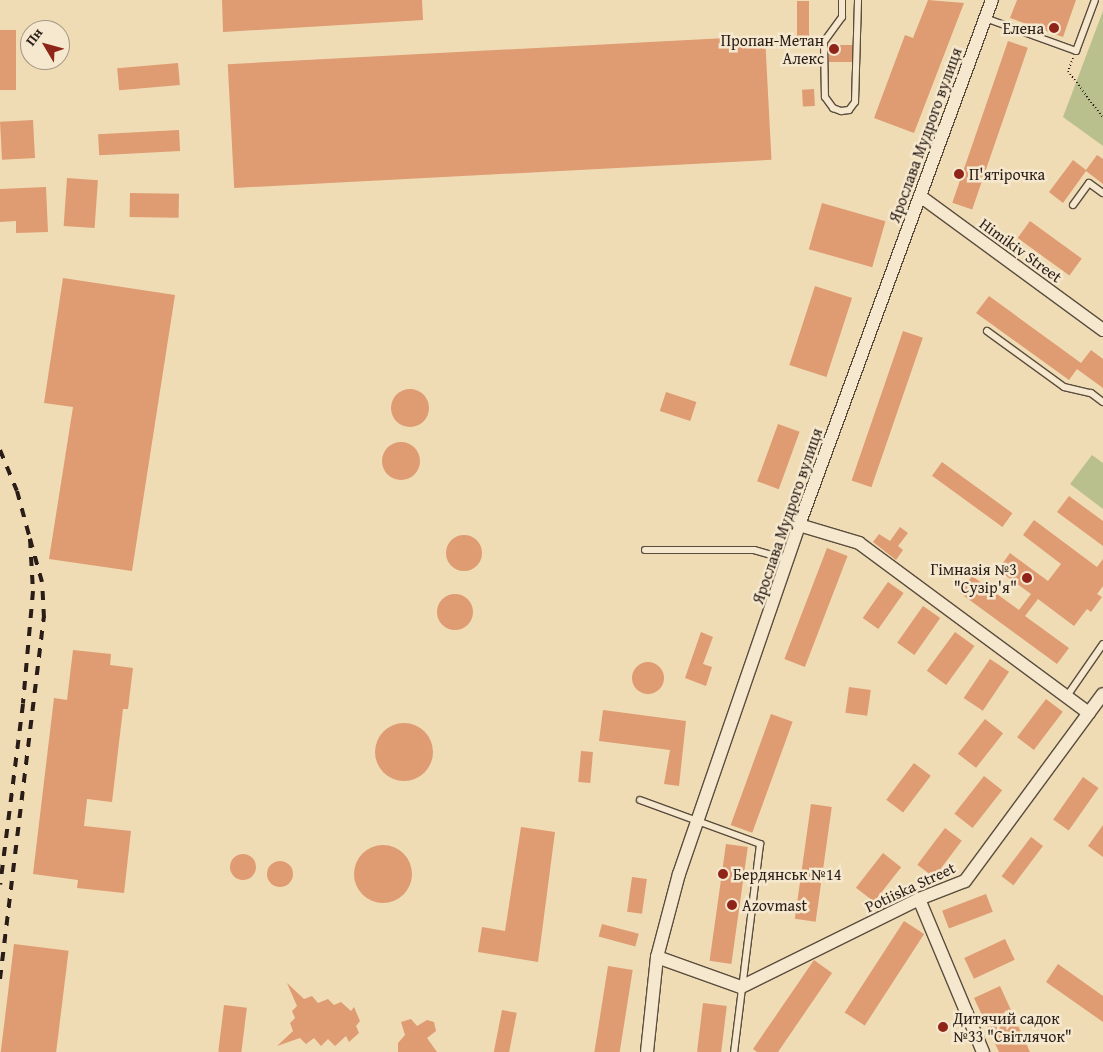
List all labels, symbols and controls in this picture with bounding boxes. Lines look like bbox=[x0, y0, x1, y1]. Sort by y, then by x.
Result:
place label: Елена bbox=[1003, 18, 1044, 38]
north arrow bbox=[20, 20, 70, 70]
marker: Елена bbox=[1048, 22, 1060, 34]
text: Пн bbox=[20, 23, 47, 50]
place label: Пропан-Метан Алекс bbox=[721, 30, 824, 68]
marker: Пропан-Метан Алекс bbox=[828, 43, 840, 55]
street label: Ярослава Мудрого вулиця bbox=[884, 45, 966, 225]
place label: П'ятірочка bbox=[969, 164, 1045, 184]
marker: П'ятірочка bbox=[953, 168, 965, 180]
street label: Himikiv Street bbox=[976, 214, 1066, 286]
street label: Ярослава Мудрого вулиця bbox=[748, 426, 826, 606]
place label: Гімназія №3 "Сузір'я" bbox=[931, 559, 1017, 597]
marker: Гімназія №3 "Сузір'я" bbox=[1021, 572, 1033, 584]
street label: Potiiska Street bbox=[862, 858, 958, 916]
place label: Бердянськ №14 bbox=[733, 864, 841, 884]
marker: Бердянськ №14 bbox=[717, 868, 729, 880]
place label: Azovmast bbox=[742, 895, 807, 915]
marker: Azovmast bbox=[726, 899, 738, 911]
place label: Дитячий садок №33 "Світлячок" bbox=[953, 1008, 1072, 1046]
marker: Дитячий садок №33 "Світлячок" bbox=[937, 1021, 949, 1033]

